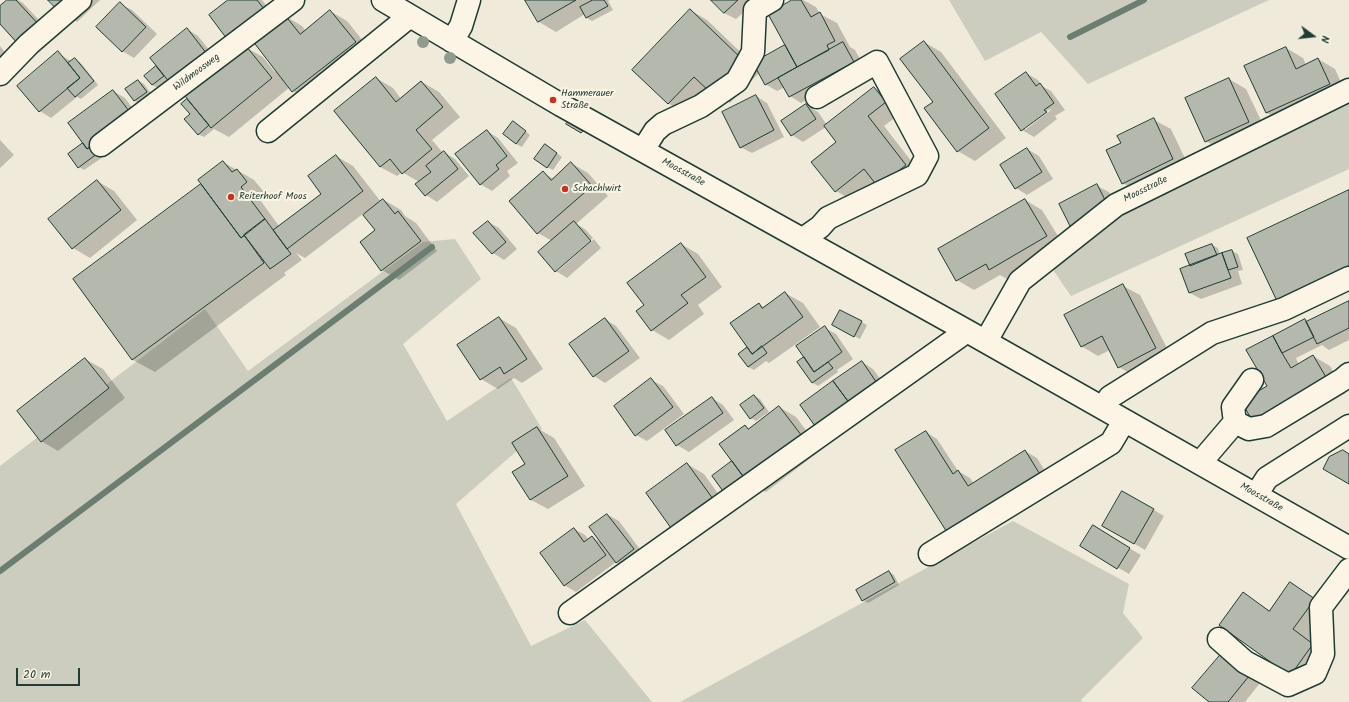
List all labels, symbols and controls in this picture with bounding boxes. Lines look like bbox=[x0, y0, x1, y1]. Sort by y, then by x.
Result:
north arrow bbox=[1293, 16, 1333, 56]
text: N bbox=[1315, 33, 1334, 45]
street label: Wildmoosweg bbox=[171, 52, 223, 94]
place label: Hammerauer Straße bbox=[561, 88, 613, 112]
marker: Hammerauer Straße bbox=[548, 95, 558, 105]
street label: Moosstraße bbox=[659, 156, 707, 190]
street label: Moosstraße bbox=[1122, 174, 1170, 206]
place label: Schachlwirt bbox=[573, 183, 621, 195]
marker: Schachlwirt bbox=[560, 184, 570, 194]
place label: Reiterhoof Moos bbox=[239, 191, 307, 203]
marker: Reiterhoof Moos bbox=[226, 192, 236, 202]
street label: Moosstraße bbox=[1237, 481, 1285, 515]
scale bar bbox=[18, 660, 82, 686]
text: 20 m bbox=[23, 665, 50, 684]

